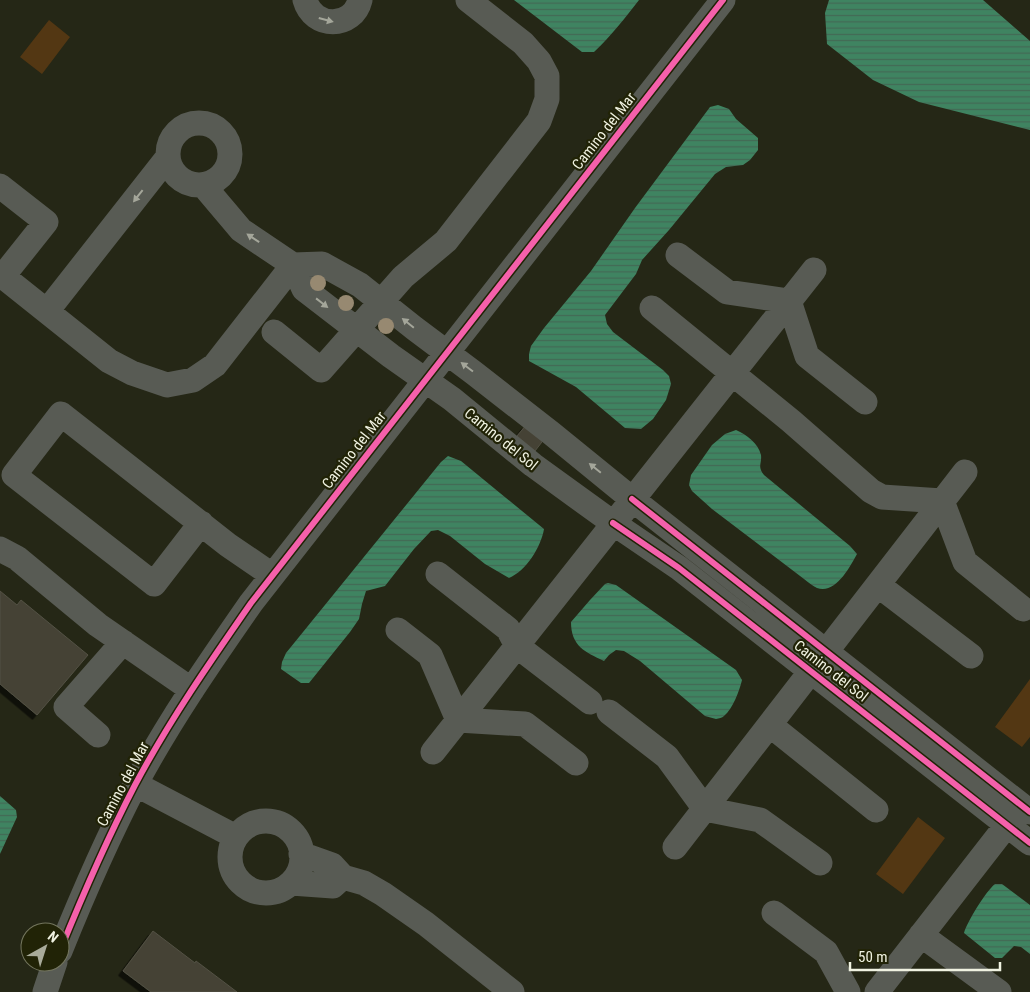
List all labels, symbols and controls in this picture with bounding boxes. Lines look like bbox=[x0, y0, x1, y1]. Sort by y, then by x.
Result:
one-way arrow bbox=[318, 16, 333, 24]
street label: Camino del Mar bbox=[568, 88, 640, 173]
one-way arrow bbox=[132, 189, 143, 202]
one-way arrow bbox=[246, 233, 260, 242]
one-way arrow bbox=[315, 297, 328, 308]
one-way arrow bbox=[401, 317, 414, 328]
one-way arrow bbox=[461, 362, 474, 373]
street label: Camino del Sol bbox=[461, 404, 541, 474]
street label: Camino del Mar bbox=[318, 407, 390, 492]
one-way arrow bbox=[588, 463, 601, 474]
street label: Camino del Sol bbox=[790, 637, 872, 705]
street label: Camino del Mar bbox=[93, 738, 153, 829]
north arrow bbox=[20, 922, 70, 972]
text: N bbox=[45, 928, 62, 946]
scale bar bbox=[850, 940, 1000, 972]
text: 50 m bbox=[858, 948, 888, 966]

